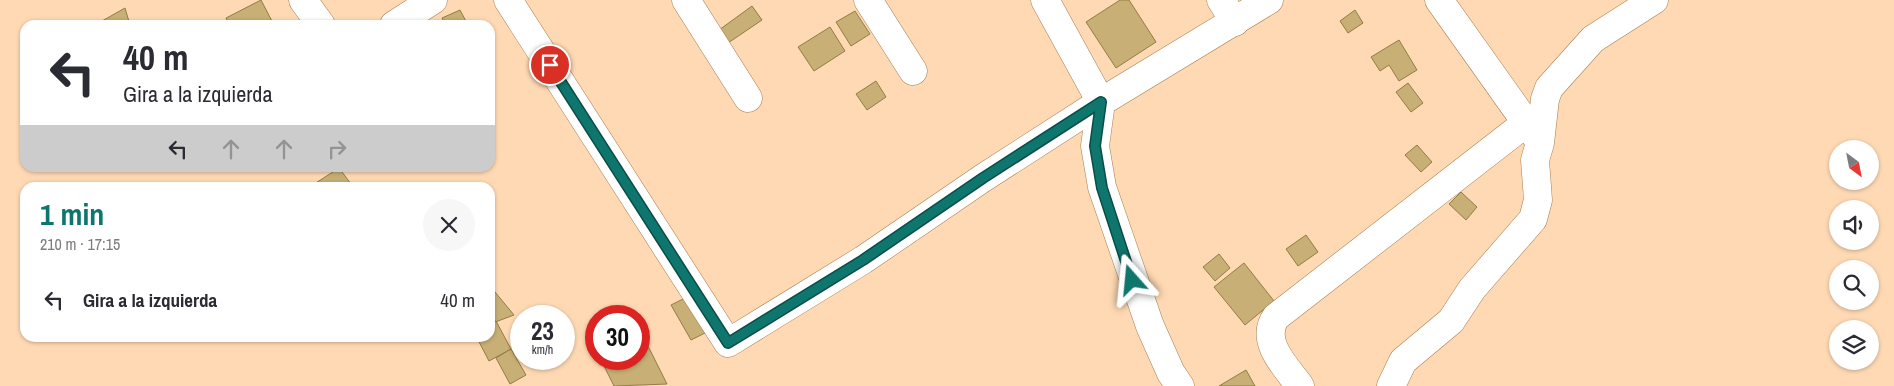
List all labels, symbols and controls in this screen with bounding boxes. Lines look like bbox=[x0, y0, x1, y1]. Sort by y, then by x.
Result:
text: 40 m bbox=[123, 34, 188, 81]
icon: left bbox=[40, 40, 105, 105]
pin bbox=[529, 44, 571, 86]
icon: arrive bbox=[536, 51, 564, 79]
text: Gira a la izquierda bbox=[123, 79, 272, 109]
icon: left bbox=[164, 135, 192, 163]
icon: ahead bbox=[217, 135, 245, 163]
icon: ahead bbox=[270, 135, 298, 163]
icon: right bbox=[323, 135, 351, 163]
north arrow bbox=[1829, 140, 1879, 190]
map controls bbox=[1829, 140, 1879, 370]
text: 1 min bbox=[40, 194, 104, 234]
button: close bbox=[423, 199, 475, 251]
button: sound bbox=[1829, 200, 1879, 250]
text: 210 m · 17:15 bbox=[40, 233, 120, 255]
position arrow bbox=[1105, 253, 1157, 305]
button: search bbox=[1829, 260, 1879, 310]
icon: left bbox=[40, 286, 68, 314]
text: Gira a la izquierda bbox=[83, 287, 217, 313]
text: 40 m bbox=[440, 287, 475, 313]
speed limit sign: 30 bbox=[585, 305, 650, 370]
text: 23 bbox=[531, 314, 554, 348]
button: layers bbox=[1829, 320, 1879, 370]
text: km/h bbox=[532, 342, 553, 358]

